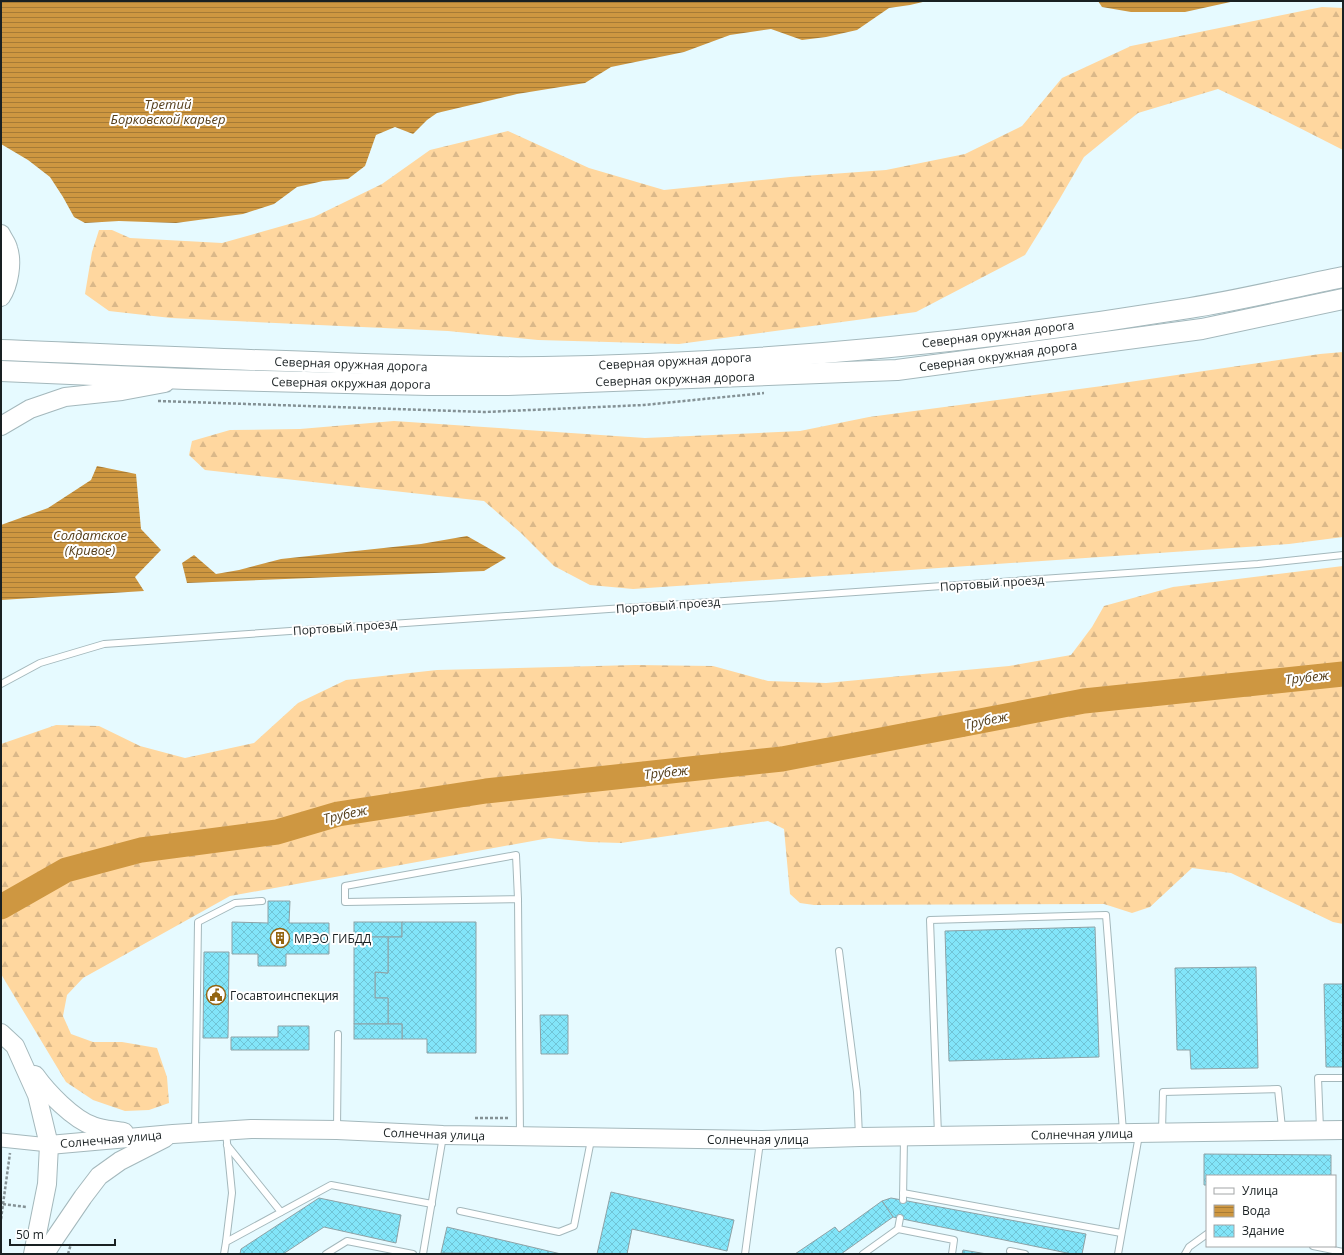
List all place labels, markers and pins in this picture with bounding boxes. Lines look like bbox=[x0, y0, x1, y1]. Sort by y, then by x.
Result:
building icon: МРЭО ГИБДД bbox=[269, 927, 291, 949]
place label: МРЭО ГИБДД bbox=[294, 930, 371, 947]
public building icon: Госавтоинспекция bbox=[205, 984, 227, 1006]
place label: Госавтоинспекция bbox=[230, 987, 339, 1004]

